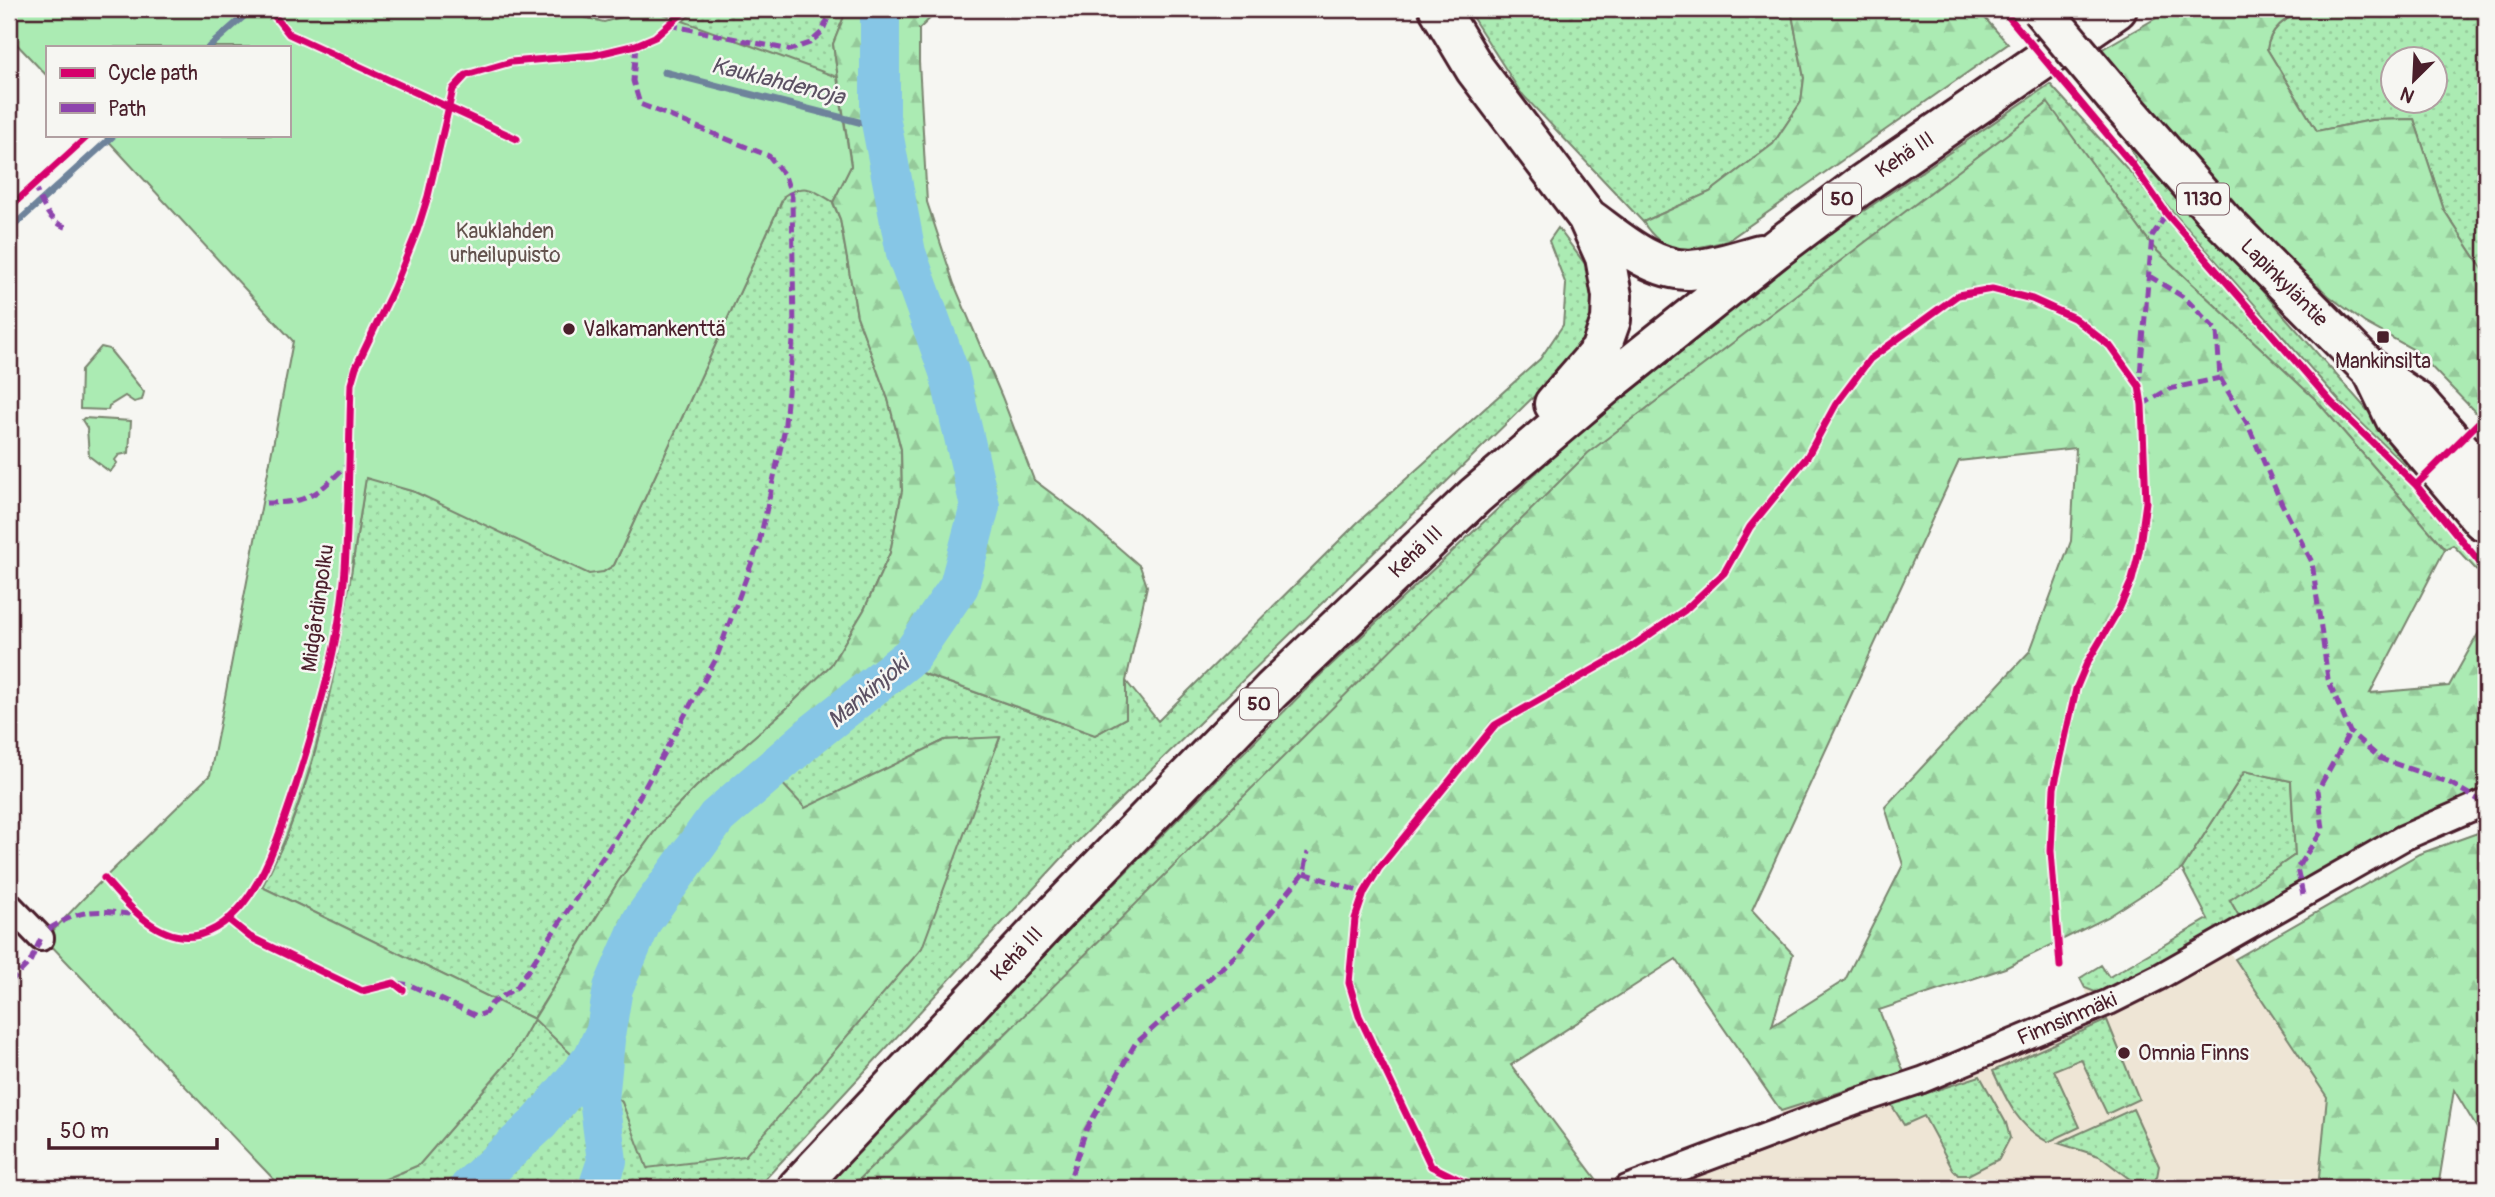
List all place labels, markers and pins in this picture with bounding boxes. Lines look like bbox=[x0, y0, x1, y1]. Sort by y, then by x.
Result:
place label: Valkamankenttä bbox=[583, 316, 726, 343]
marker: Valkamankenttä bbox=[561, 321, 577, 337]
marker: Mankinsilta bbox=[2375, 329, 2391, 345]
place label: Mankinsilta bbox=[2335, 348, 2431, 375]
place label: Omnia Finns bbox=[2138, 1040, 2249, 1067]
marker: Omnia Finns bbox=[2116, 1045, 2132, 1061]

